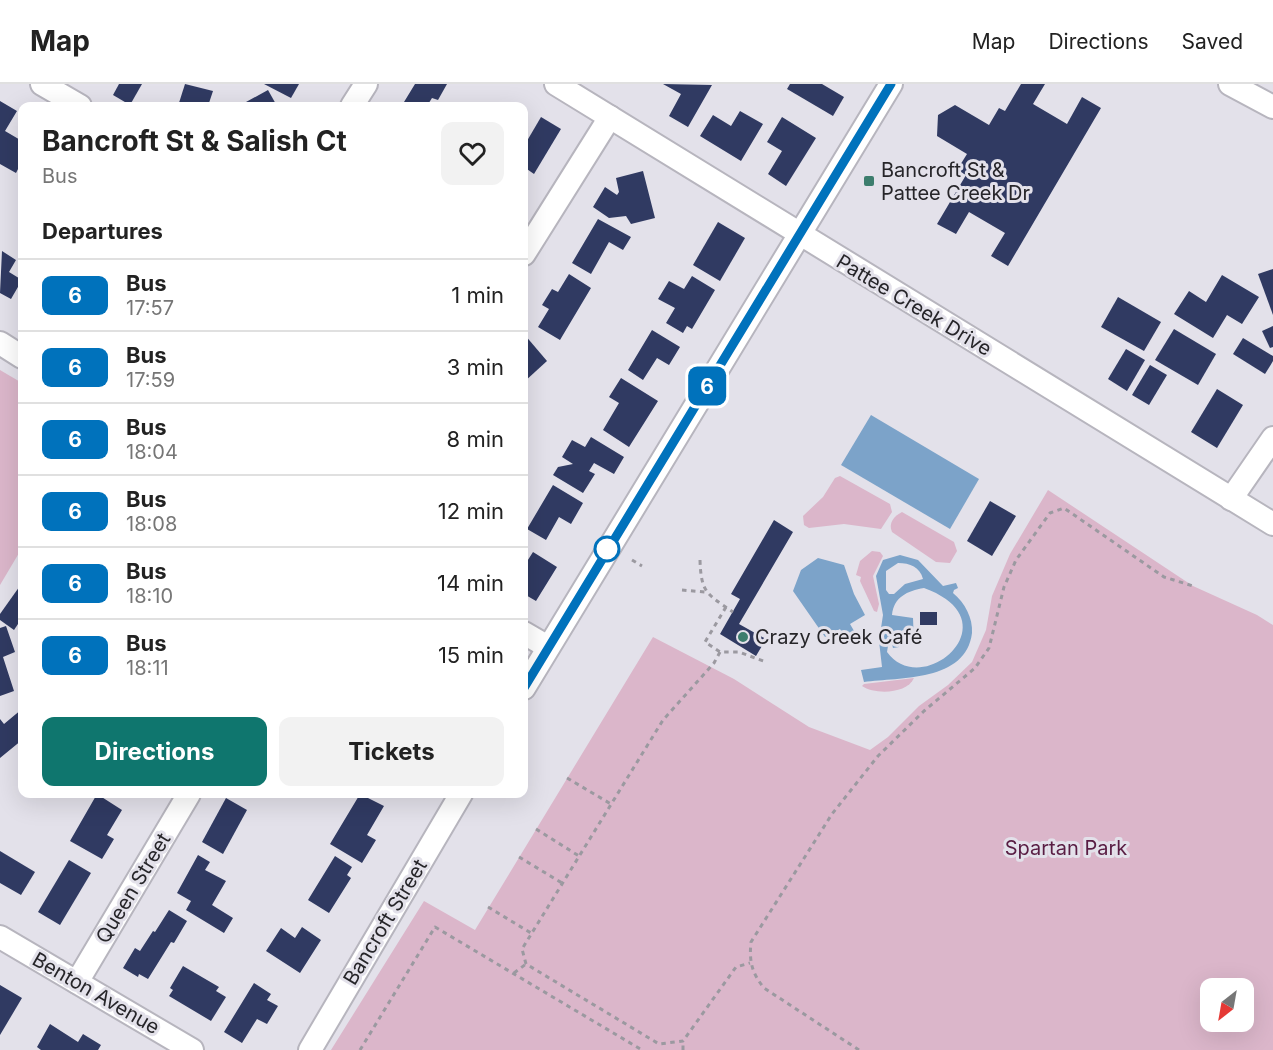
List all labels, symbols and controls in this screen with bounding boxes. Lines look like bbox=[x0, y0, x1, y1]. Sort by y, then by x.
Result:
text: Map bbox=[30, 24, 90, 58]
text: Map bbox=[972, 29, 1015, 54]
text: Directions bbox=[1048, 29, 1149, 54]
text: Saved bbox=[1182, 29, 1243, 54]
button: heart bbox=[441, 122, 504, 185]
text: Bancroft St & Salish Ct bbox=[42, 124, 347, 158]
place label: Bancroft St & Pattee Creek Dr bbox=[881, 158, 1031, 205]
text: Bus bbox=[42, 164, 77, 188]
marker: Bancroft St & Pattee Creek Dr bbox=[862, 174, 876, 188]
text: Departures bbox=[42, 218, 163, 244]
street label: Pattee Creek Drive bbox=[832, 249, 996, 361]
text: Bus bbox=[126, 270, 167, 296]
text: 1 min bbox=[451, 282, 504, 308]
text: 6 bbox=[68, 283, 82, 308]
text: 17:57 bbox=[126, 296, 174, 320]
text: Bus bbox=[126, 342, 167, 368]
text: 3 min bbox=[447, 354, 504, 380]
text: 6 bbox=[68, 355, 82, 380]
line badge: 6 bbox=[688, 366, 726, 406]
text: 17:59 bbox=[126, 368, 175, 392]
text: 6 bbox=[700, 374, 714, 399]
text: Bus bbox=[126, 414, 167, 440]
text: 8 min bbox=[447, 426, 504, 452]
text: 6 bbox=[68, 427, 82, 452]
text: 18:04 bbox=[126, 440, 178, 464]
text: Bus bbox=[126, 486, 167, 512]
text: 12 min bbox=[438, 498, 504, 524]
text: 6 bbox=[68, 499, 82, 524]
text: 18:08 bbox=[126, 512, 177, 536]
unlabelled marker bbox=[594, 536, 620, 562]
text: Bus bbox=[126, 558, 167, 584]
text: 14 min bbox=[437, 570, 504, 596]
text: 6 bbox=[68, 571, 82, 596]
text: 18:10 bbox=[126, 584, 173, 608]
place label: Crazy Creek Café bbox=[755, 625, 922, 649]
text: Bus bbox=[126, 630, 167, 656]
marker: Crazy Creek Café bbox=[736, 630, 750, 644]
text: 15 min bbox=[438, 642, 504, 668]
text: 6 bbox=[68, 643, 82, 668]
text: 18:11 bbox=[126, 656, 169, 680]
button: Directions bbox=[42, 717, 267, 786]
button: Tickets bbox=[279, 717, 504, 786]
street label: Queen Street bbox=[91, 828, 176, 947]
park label: Spartan Park bbox=[1005, 836, 1127, 860]
street label: Bancroft Street bbox=[338, 855, 432, 989]
street label: Benton Avenue bbox=[28, 947, 164, 1039]
north arrow bbox=[1200, 978, 1254, 1032]
map controls bbox=[1200, 978, 1254, 1032]

